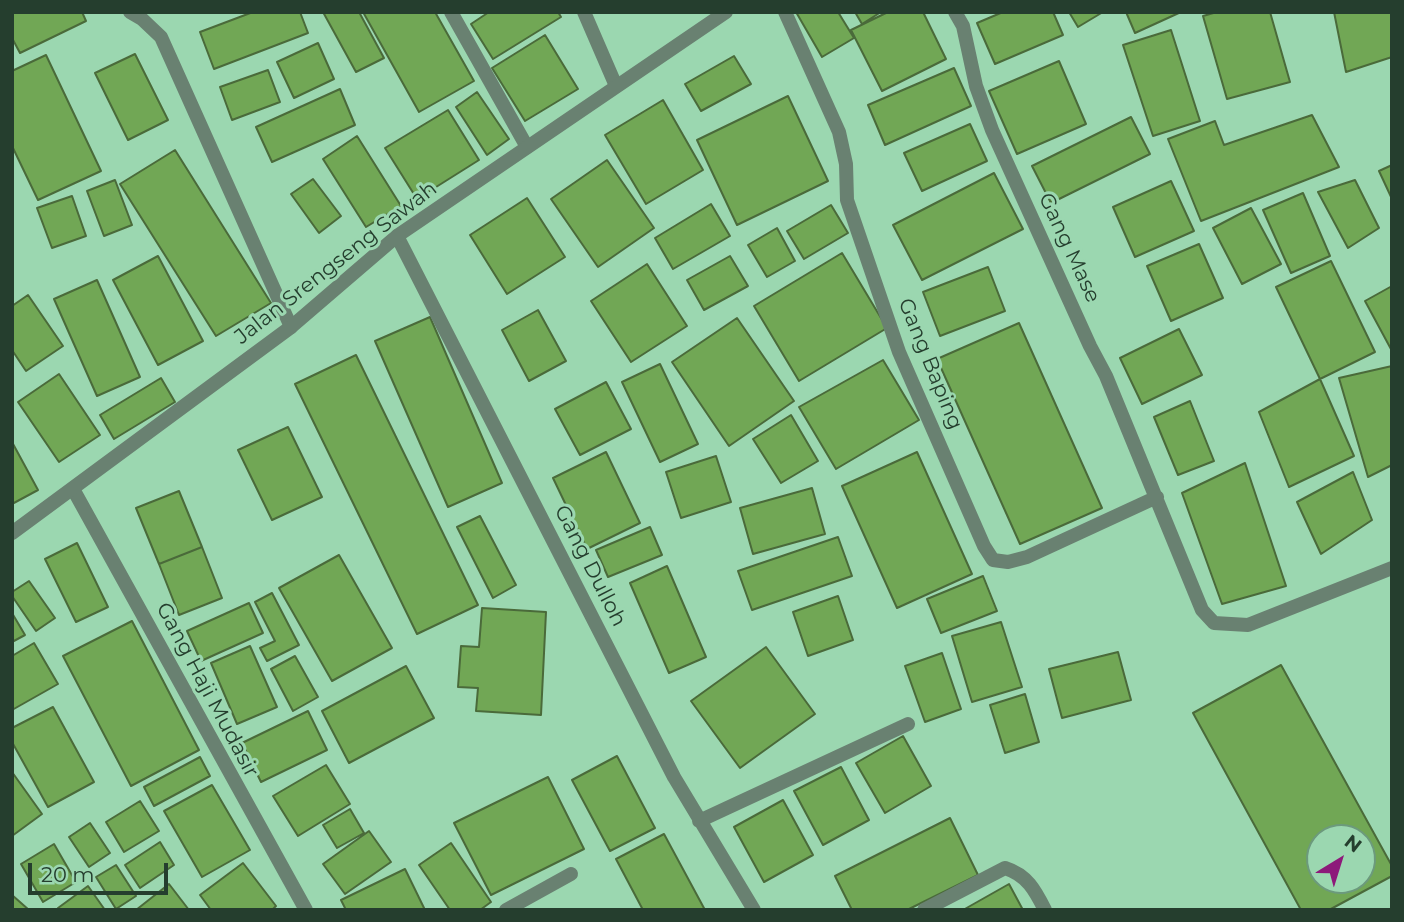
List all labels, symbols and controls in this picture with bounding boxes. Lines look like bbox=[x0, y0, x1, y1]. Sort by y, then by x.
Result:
street label: Jalan Srengseng Sawah bbox=[230, 176, 442, 350]
street label: Gang Mase bbox=[1033, 189, 1105, 307]
street label: Gang Baping bbox=[892, 295, 968, 433]
street label: Gang Dulloh bbox=[549, 501, 631, 631]
street label: Gang Haji Mudasir bbox=[150, 598, 264, 782]
north arrow bbox=[1306, 824, 1376, 894]
text: N bbox=[1340, 830, 1366, 857]
scale bar bbox=[32, 848, 172, 892]
text: 20 m bbox=[41, 862, 95, 887]

